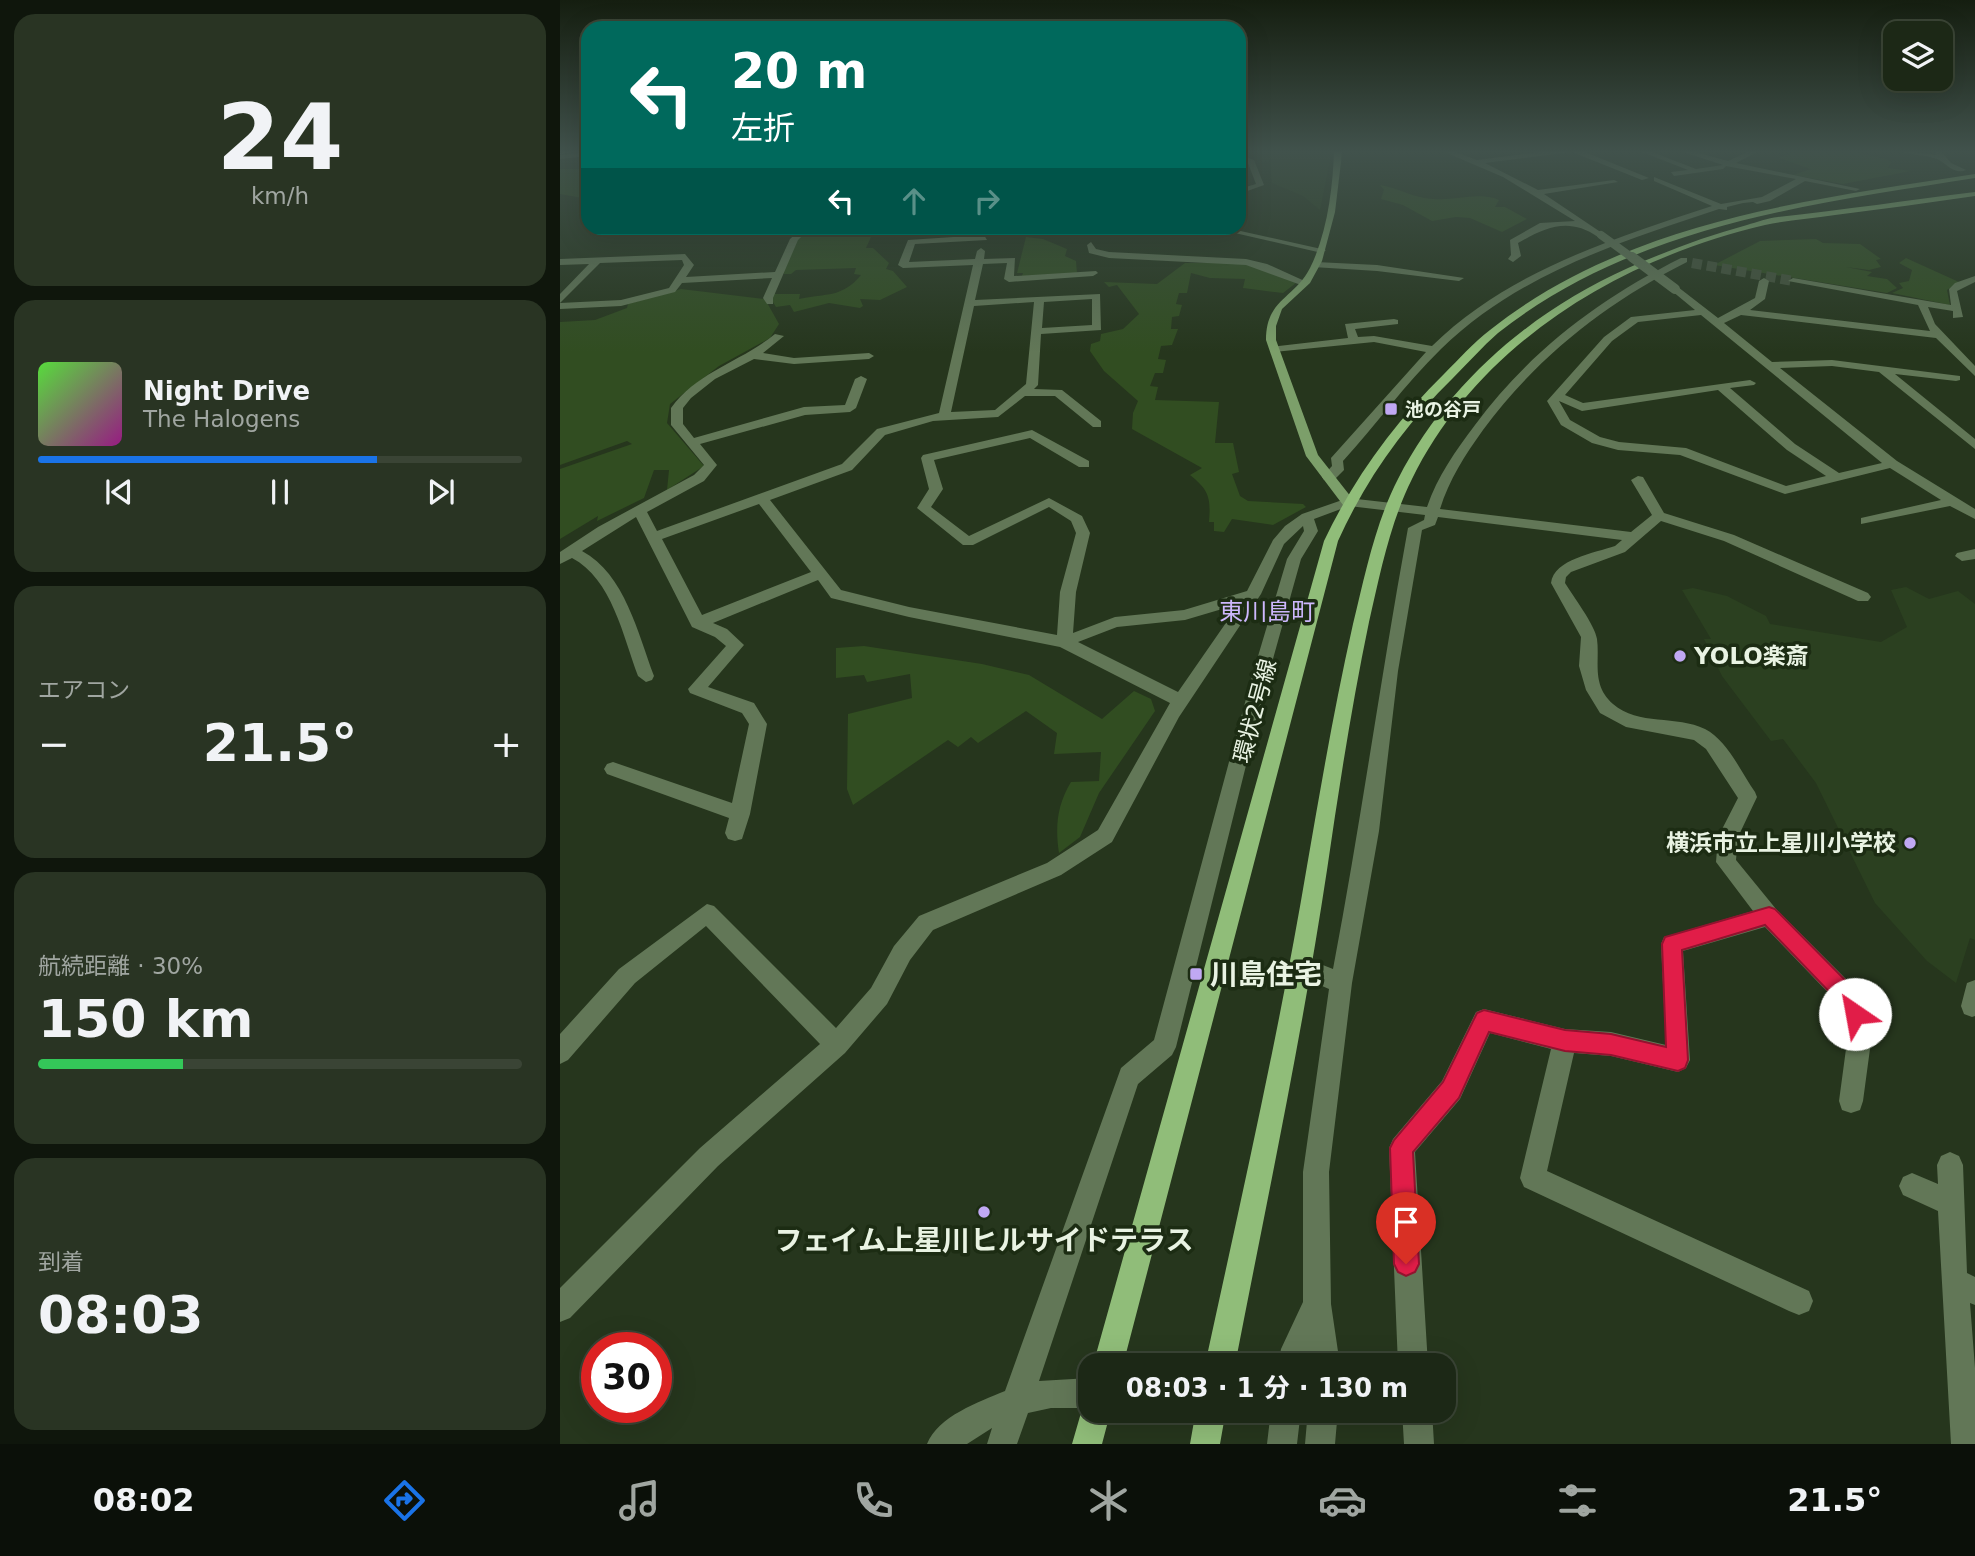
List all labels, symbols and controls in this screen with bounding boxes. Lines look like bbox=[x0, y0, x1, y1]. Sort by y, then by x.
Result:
map controls bbox=[1883, 21, 1953, 91]
button: layers bbox=[1883, 21, 1953, 91]
text: 20 m bbox=[731, 43, 867, 100]
icon: left bbox=[616, 49, 707, 140]
text: 24 bbox=[217, 85, 343, 190]
text: 左折 bbox=[731, 109, 795, 147]
icon: left bbox=[822, 182, 860, 220]
icon: ahead bbox=[895, 182, 933, 220]
icon: right bbox=[968, 182, 1006, 220]
text: km/h bbox=[251, 183, 309, 209]
text: Night Drive bbox=[143, 376, 310, 406]
place label: 池の谷戸 bbox=[1405, 398, 1481, 420]
marker: 池の谷戸 bbox=[1383, 401, 1399, 417]
text: The Halogens bbox=[143, 406, 300, 432]
icon: previous bbox=[100, 473, 138, 511]
icon: pause bbox=[261, 473, 299, 511]
icon: next bbox=[422, 473, 460, 511]
district label: 東川島町 bbox=[1219, 598, 1315, 626]
place label: YOLO楽斎 bbox=[1693, 643, 1809, 669]
marker: YOLO楽斎 bbox=[1672, 648, 1688, 664]
street label: 環状2号線 bbox=[1229, 656, 1281, 766]
text: エアコン bbox=[38, 677, 130, 703]
text: 21.5° bbox=[203, 713, 357, 773]
text: − bbox=[38, 722, 70, 766]
text: + bbox=[490, 722, 522, 766]
place label: 横浜市立上星川小学校 bbox=[1666, 830, 1896, 856]
marker: 横浜市立上星川小学校 bbox=[1902, 835, 1918, 851]
text: 航続距離 · 30% bbox=[38, 953, 203, 979]
place label: 川島住宅 bbox=[1210, 958, 1322, 991]
marker: 川島住宅 bbox=[1188, 966, 1204, 982]
position arrow bbox=[1818, 977, 1892, 1051]
text: 150 km bbox=[38, 989, 253, 1049]
pin bbox=[1376, 1192, 1436, 1264]
icon: arrive bbox=[1387, 1203, 1425, 1241]
marker: フェイム上星川ヒルサイドテラス bbox=[976, 1204, 992, 1220]
place label: フェイム上星川ヒルサイドテラス bbox=[775, 1224, 1193, 1257]
text: 到着 bbox=[38, 1249, 84, 1275]
text: 08:03 bbox=[38, 1285, 204, 1345]
speed limit sign: 30 bbox=[581, 1332, 672, 1423]
text: 08:03 · 1 分 · 130 m bbox=[1126, 1373, 1408, 1403]
icon: directions bbox=[380, 1476, 429, 1525]
icon: music bbox=[615, 1476, 664, 1525]
icon: phone bbox=[849, 1476, 898, 1525]
icon: climate bbox=[1084, 1476, 1133, 1525]
icon: car bbox=[1318, 1476, 1367, 1525]
icon: filters bbox=[1553, 1476, 1602, 1525]
text: 08:02 bbox=[93, 1481, 195, 1519]
text: 21.5° bbox=[1787, 1481, 1882, 1519]

